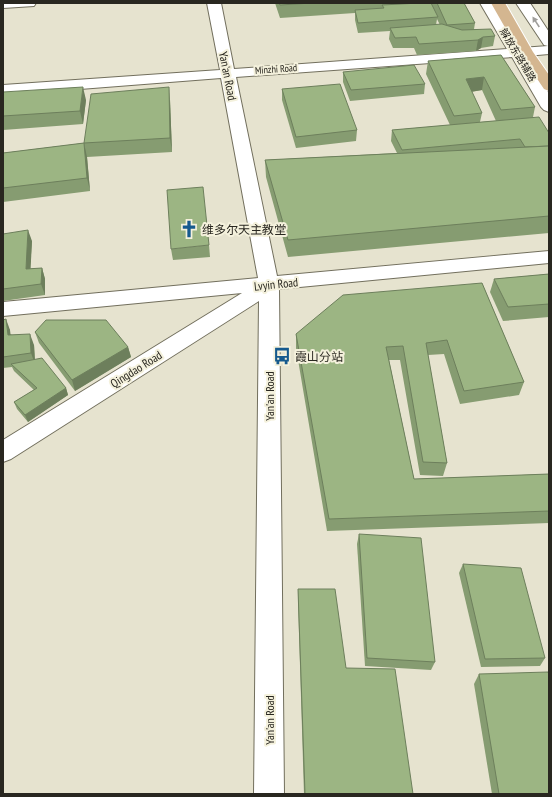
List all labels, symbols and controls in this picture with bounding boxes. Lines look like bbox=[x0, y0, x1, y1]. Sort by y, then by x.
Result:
one-way arrow bbox=[532, 17, 540, 28]
street label: 解放东路辅路 bbox=[497, 26, 539, 84]
street label: Yan'an Road bbox=[216, 50, 240, 102]
street label: Minzhi Road bbox=[254, 61, 298, 77]
church icon: 维多尔天主教堂 bbox=[179, 219, 199, 239]
place label: 维多尔天主教堂 bbox=[202, 222, 286, 237]
street label: Lvyin Road bbox=[253, 274, 299, 294]
bus stop icon: 霞山分站 bbox=[272, 346, 292, 366]
street label: Qingdao Road bbox=[107, 347, 165, 391]
place label: 霞山分站 bbox=[295, 349, 343, 364]
street label: Yan'an Road bbox=[262, 371, 277, 421]
street label: Yan'an Road bbox=[262, 695, 277, 745]

